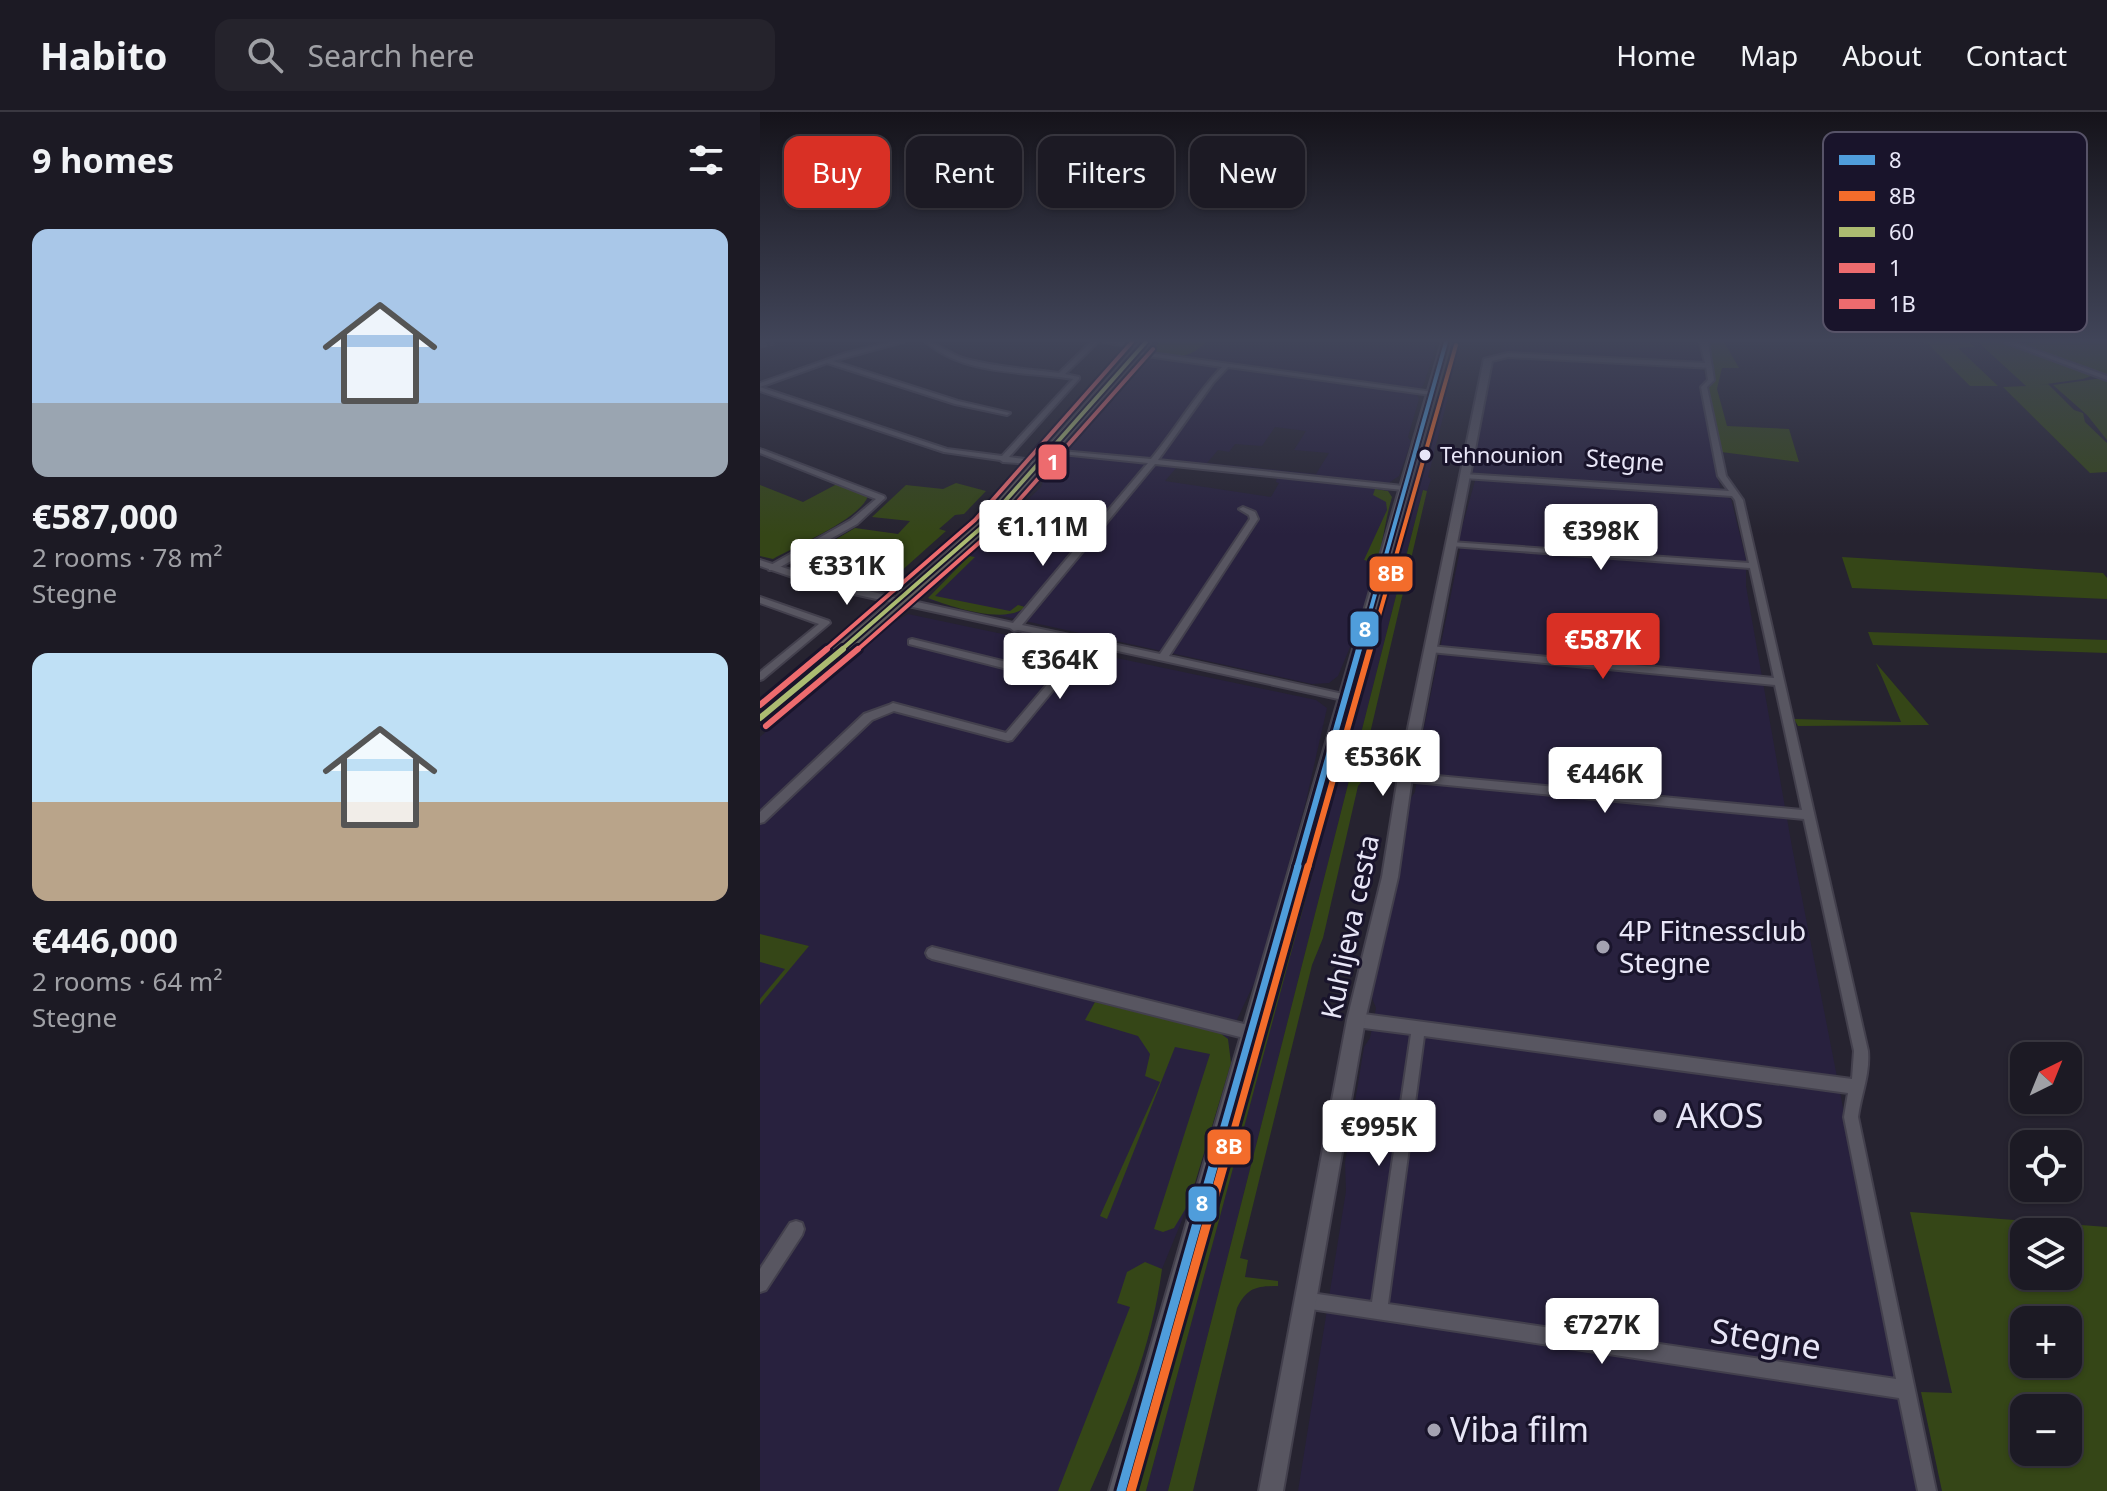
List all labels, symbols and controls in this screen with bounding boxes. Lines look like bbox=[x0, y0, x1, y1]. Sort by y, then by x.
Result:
search box bbox=[215, 19, 775, 91]
text: Habito bbox=[40, 29, 167, 81]
icon: search bbox=[243, 33, 287, 77]
text: Search here bbox=[307, 35, 474, 76]
text: Home bbox=[1616, 36, 1696, 74]
text: Map bbox=[1740, 36, 1798, 74]
text: About bbox=[1842, 36, 1922, 74]
text: Contact bbox=[1966, 36, 2067, 74]
legend bbox=[1823, 132, 2087, 332]
chip: Buy bbox=[784, 136, 890, 208]
chip: Rent bbox=[906, 136, 1022, 208]
chip: Filters bbox=[1038, 136, 1174, 208]
chip: New bbox=[1190, 136, 1305, 208]
text: 9 homes bbox=[32, 137, 174, 183]
icon: filters bbox=[684, 138, 728, 182]
text: 8 bbox=[1889, 144, 1902, 174]
text: 8B bbox=[1889, 180, 1916, 210]
text: 60 bbox=[1889, 216, 1914, 246]
text: 1 bbox=[1889, 252, 1902, 282]
icon: home bbox=[308, 281, 452, 425]
text: 1B bbox=[1889, 288, 1916, 318]
place label: Tehnounion bbox=[1440, 439, 1563, 469]
street label: Stegne bbox=[1585, 440, 1665, 479]
line badge: 1 bbox=[1037, 443, 1068, 481]
text: 1 bbox=[1047, 446, 1059, 476]
marker: Tehnounion bbox=[1417, 447, 1433, 463]
text: €587,000 bbox=[32, 493, 178, 539]
pin: €1.11M bbox=[978, 500, 1108, 568]
pin: €398K bbox=[1545, 504, 1657, 572]
text: €1.11M bbox=[997, 508, 1089, 544]
text: €398K bbox=[1563, 512, 1639, 548]
text: 2 rooms · 78 m² bbox=[32, 539, 222, 575]
pin: €331K bbox=[791, 539, 903, 607]
text: €331K bbox=[809, 547, 885, 583]
line badge: 8B bbox=[1368, 555, 1414, 593]
text: 8B bbox=[1377, 557, 1405, 587]
text: Stegne bbox=[32, 575, 117, 611]
line badge: 8 bbox=[1349, 610, 1380, 648]
text: 8 bbox=[1359, 613, 1371, 643]
pin: €587K bbox=[1547, 613, 1659, 681]
text: €587K bbox=[1565, 621, 1641, 657]
pin: €364K bbox=[1004, 633, 1116, 701]
text: €364K bbox=[1022, 641, 1098, 677]
icon: home bbox=[308, 705, 452, 849]
pin: €536K bbox=[1327, 730, 1439, 798]
text: €536K bbox=[1345, 738, 1421, 774]
pin: €446K bbox=[1549, 747, 1661, 815]
text: €446K bbox=[1567, 755, 1643, 791]
street label: Kuhljeva cesta bbox=[1311, 831, 1387, 1022]
place label: 4P Fitnessclub Stegne bbox=[1619, 911, 1806, 981]
text: €446,000 bbox=[32, 917, 178, 963]
marker: 4P Fitnessclub Stegne bbox=[1594, 938, 1612, 956]
text: 2 rooms · 64 m² bbox=[32, 963, 222, 999]
text: Stegne bbox=[32, 999, 117, 1035]
north arrow bbox=[2010, 1042, 2082, 1114]
map controls bbox=[2010, 1042, 2082, 1466]
place label: AKOS bbox=[1676, 1092, 1763, 1138]
pin: €995K bbox=[1323, 1100, 1435, 1168]
marker: AKOS bbox=[1651, 1107, 1669, 1125]
text: €995K bbox=[1341, 1108, 1417, 1144]
line badge: 8B bbox=[1206, 1128, 1252, 1166]
text: 8B bbox=[1215, 1130, 1243, 1160]
button: locate bbox=[2010, 1130, 2082, 1202]
line badge: 8 bbox=[1187, 1185, 1218, 1223]
text: 8 bbox=[1196, 1187, 1208, 1217]
button: layers bbox=[2010, 1218, 2082, 1290]
pin: €727K bbox=[1546, 1298, 1658, 1366]
text: €727K bbox=[1564, 1306, 1640, 1342]
button: + bbox=[2010, 1306, 2082, 1378]
street label: Stegne bbox=[1708, 1307, 1825, 1369]
button: − bbox=[2010, 1394, 2082, 1466]
place label: Viba film bbox=[1450, 1406, 1589, 1452]
marker: Viba film bbox=[1425, 1421, 1443, 1439]

